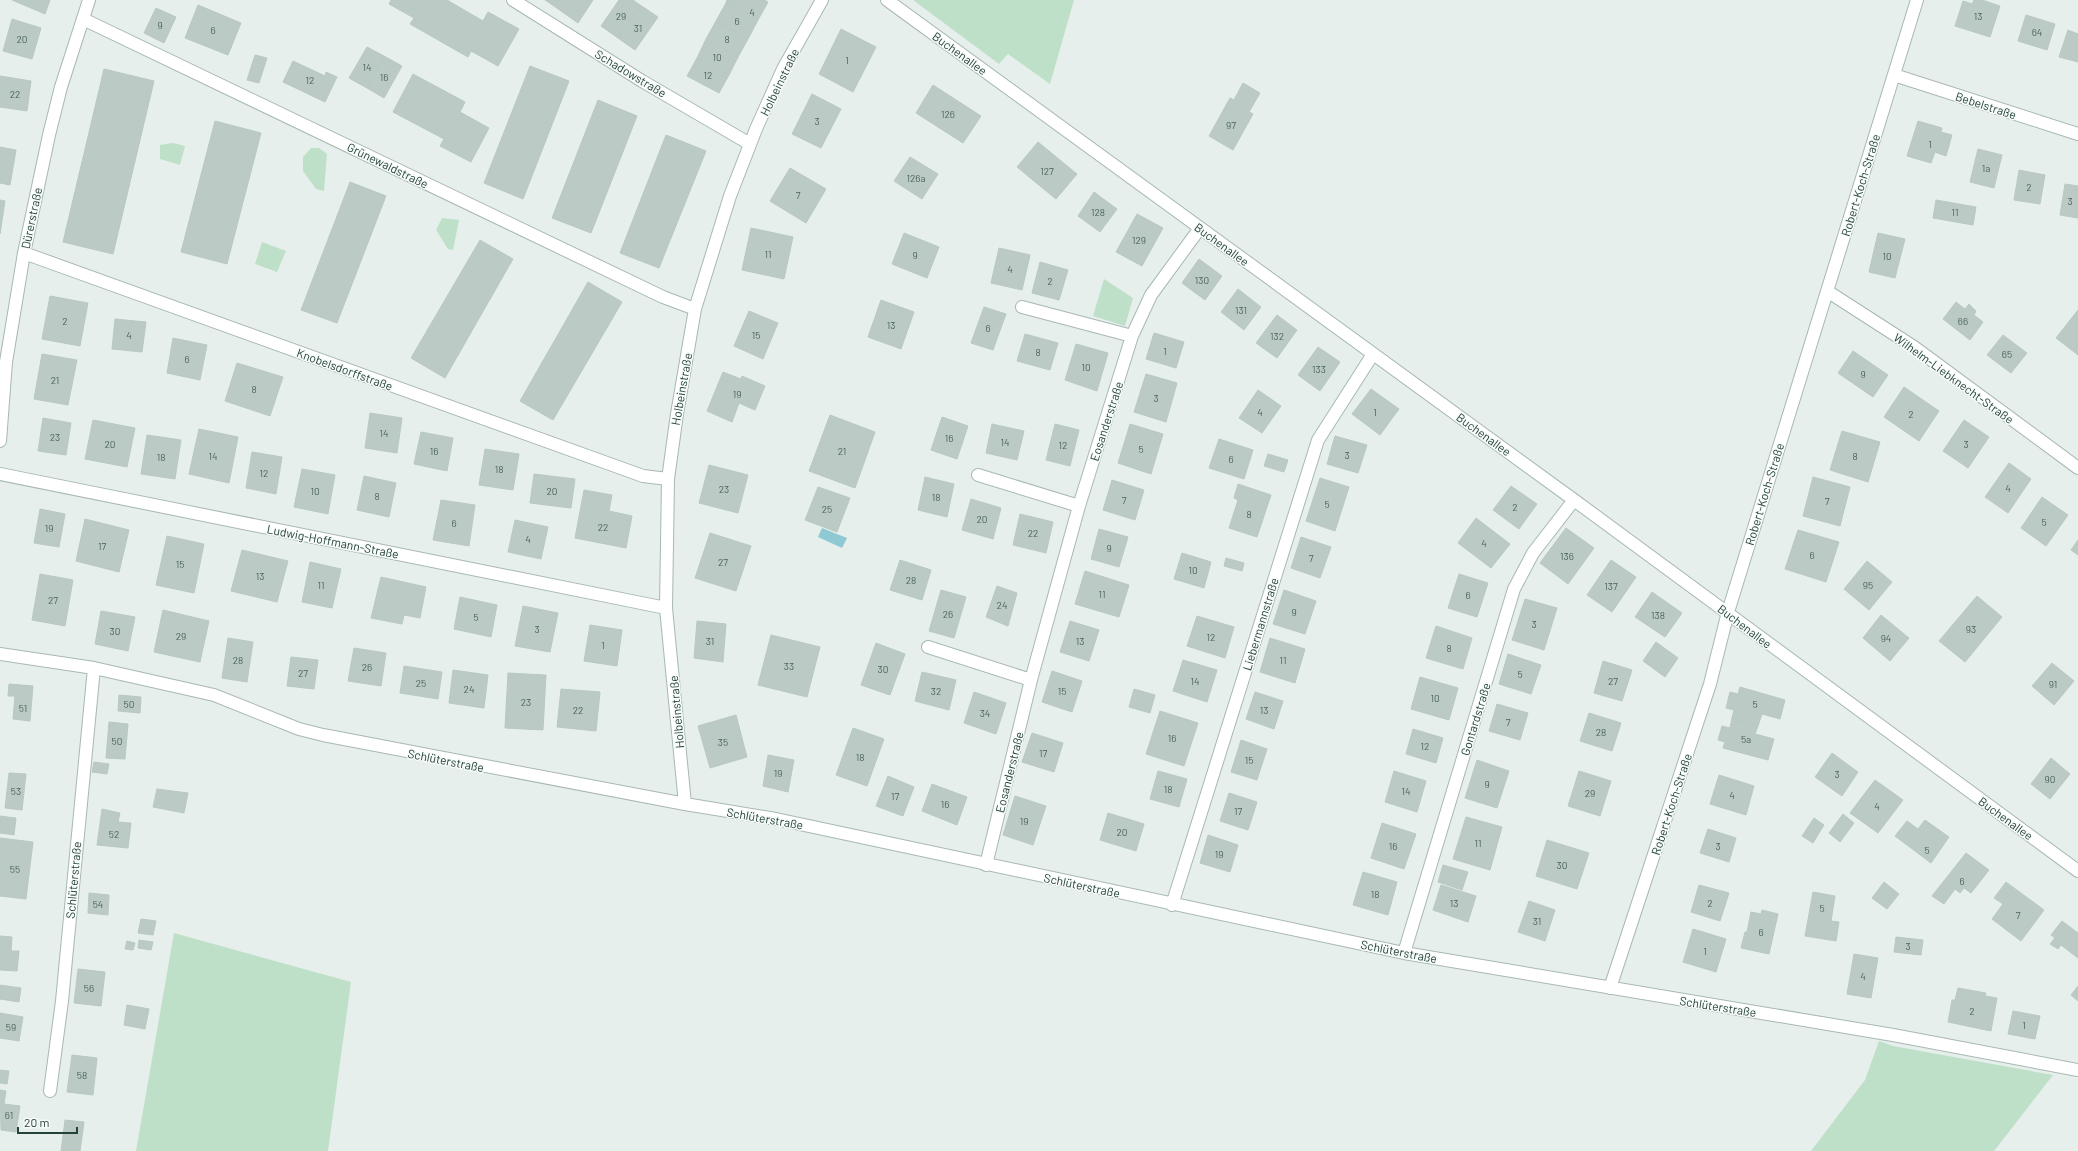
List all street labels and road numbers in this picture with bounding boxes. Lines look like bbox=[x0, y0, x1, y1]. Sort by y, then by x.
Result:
street label: Buchenallee bbox=[930, 29, 990, 77]
street label: Schadowstraße bbox=[593, 46, 669, 100]
street label: Holbeinstraße bbox=[757, 46, 801, 118]
street label: Bebelstraße bbox=[1954, 89, 2018, 121]
street label: Robert-Koch-Straße bbox=[1838, 132, 1882, 238]
street label: Grünewaldstraße bbox=[345, 139, 431, 191]
street label: Dürerstraße bbox=[18, 186, 44, 250]
street label: Buchenallee bbox=[1192, 220, 1252, 268]
street label: Wilhelm-Liebknecht-Straße bbox=[1891, 330, 2017, 426]
street label: Knobelsdorffstraße bbox=[295, 345, 395, 393]
street label: Holbeinstraße bbox=[668, 352, 694, 426]
street label: Eosanderstraße bbox=[1087, 379, 1125, 463]
street label: Buchenallee bbox=[1454, 410, 1514, 458]
street label: Robert-Koch-Straße bbox=[1742, 441, 1786, 547]
street label: Ludwig-Hoffmann-Straße bbox=[266, 521, 400, 561]
street label: Liebermannstraße bbox=[1239, 576, 1281, 672]
street label: Buchenallee bbox=[1715, 601, 1775, 651]
street label: Holbeinstraße bbox=[666, 675, 686, 749]
street label: Gontardstraße bbox=[1457, 681, 1493, 757]
street label: Eosanderstraße bbox=[992, 730, 1026, 814]
street label: Schlüterstraße bbox=[407, 746, 485, 774]
street label: Robert-Koch-Straße bbox=[1648, 751, 1694, 857]
street label: Buchenallee bbox=[1976, 794, 2036, 842]
street label: Schlüterstraße bbox=[726, 804, 804, 832]
street label: Schlüterstraße bbox=[63, 841, 83, 919]
street label: Schlüterstraße bbox=[1043, 870, 1121, 900]
street label: Schlüterstraße bbox=[1360, 937, 1438, 965]
street label: Schlüterstraße bbox=[1679, 993, 1757, 1019]

